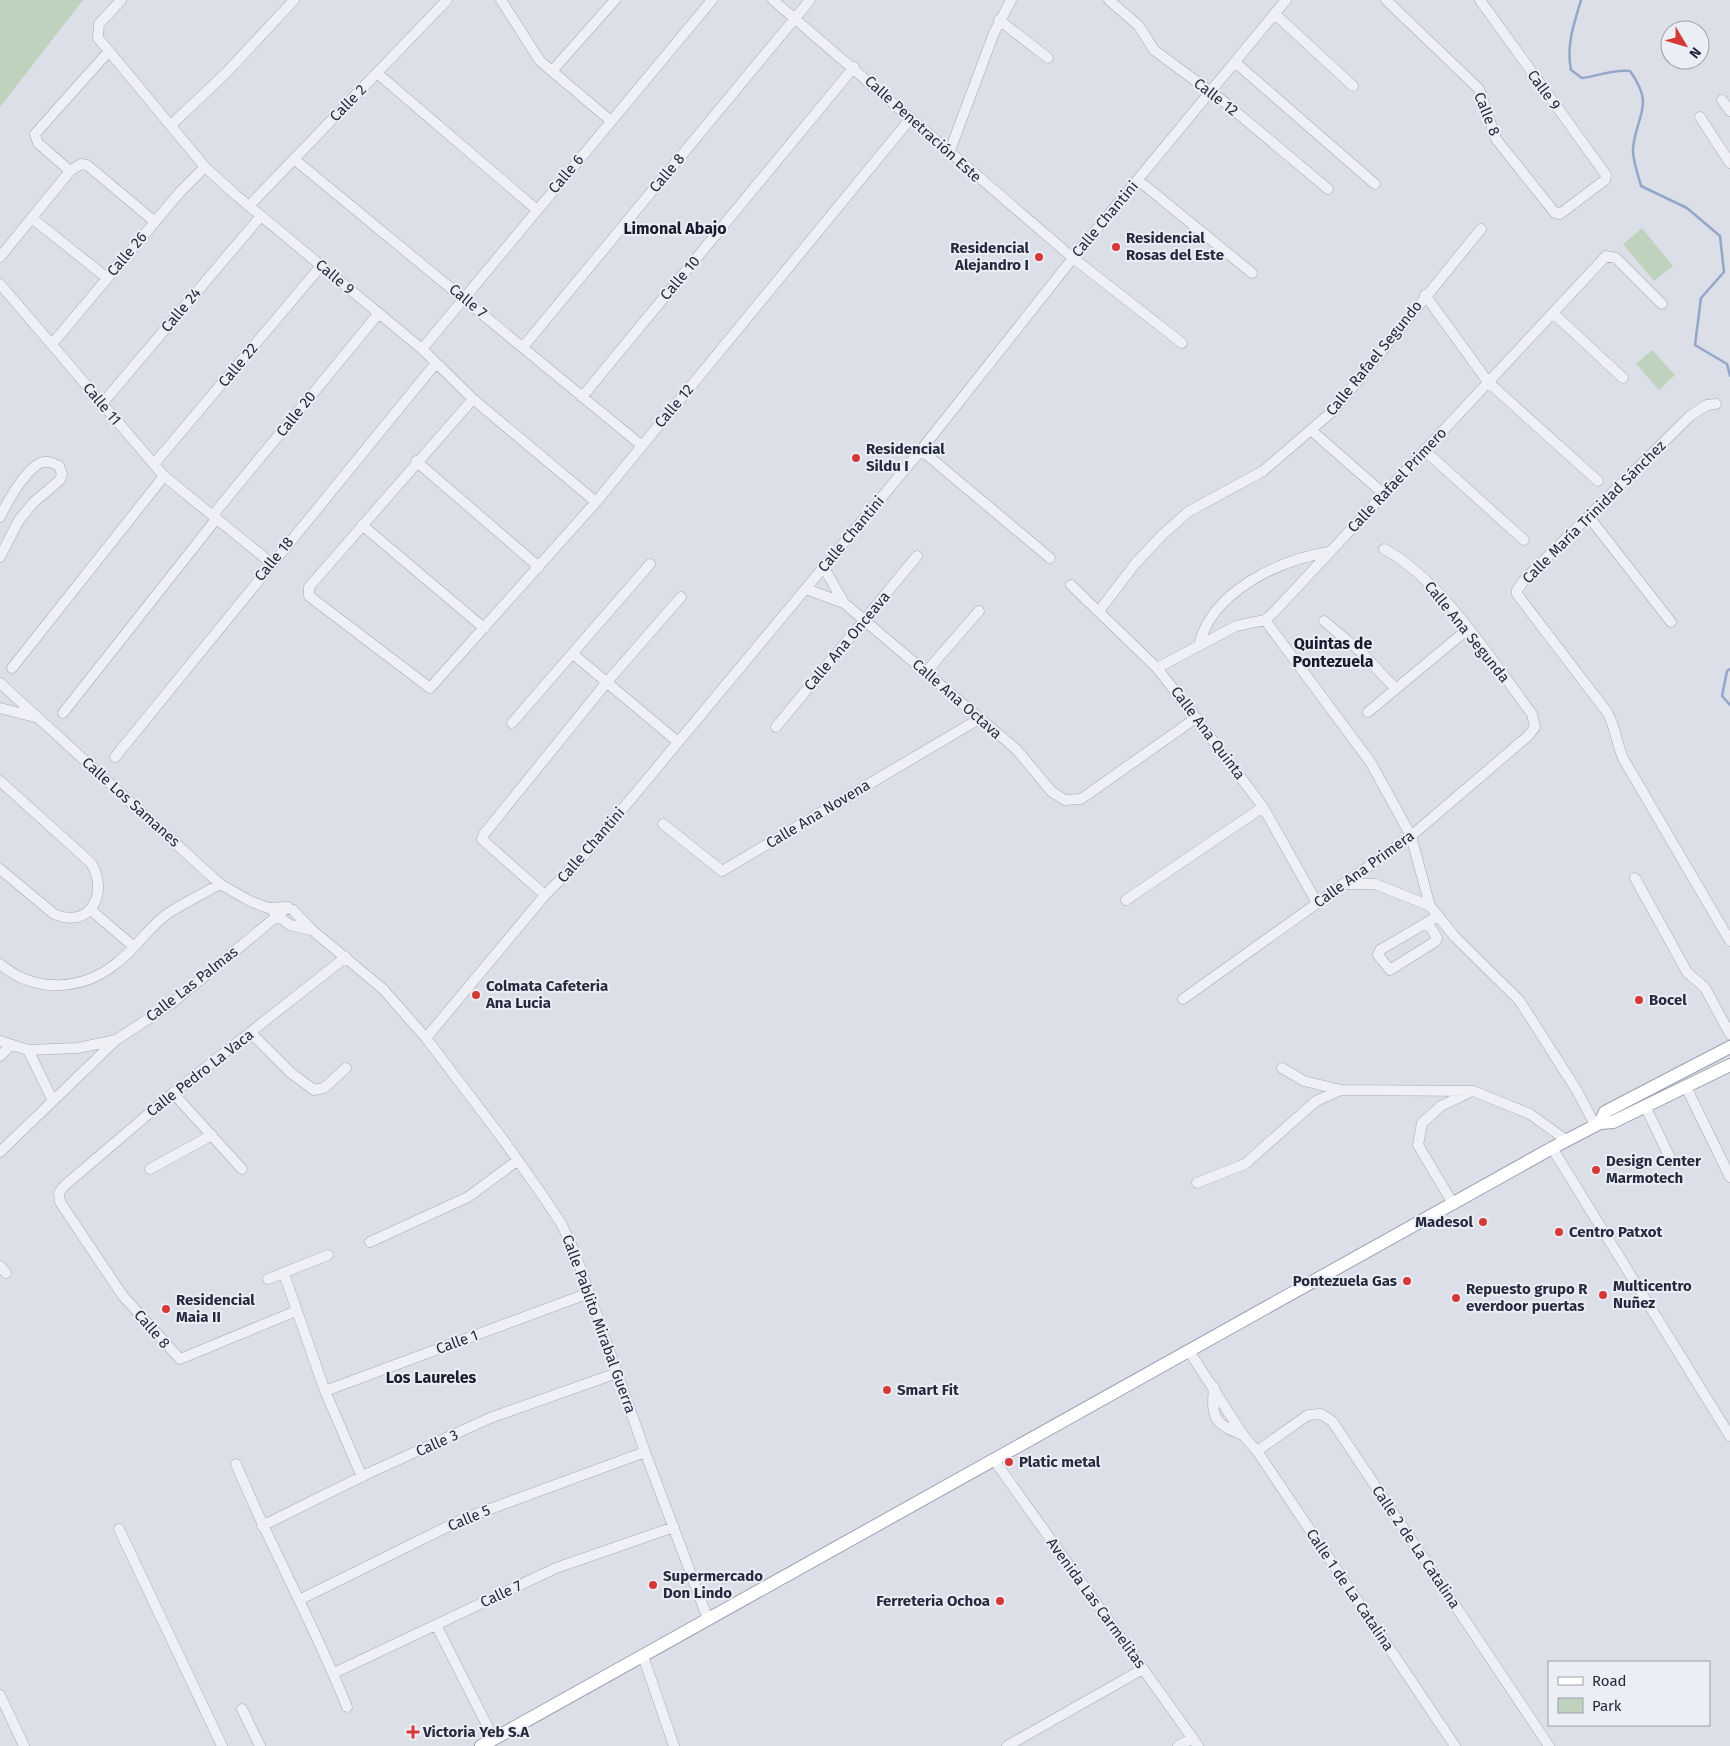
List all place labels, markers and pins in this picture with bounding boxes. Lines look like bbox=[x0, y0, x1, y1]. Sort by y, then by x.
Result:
place label: Residencial Rosas del Este bbox=[1126, 229, 1224, 264]
place label: Residencial Alejandro I bbox=[950, 239, 1030, 274]
marker: Residencial Rosas del Este bbox=[1110, 241, 1122, 253]
marker: Residencial Alejandro I bbox=[1033, 251, 1045, 263]
place label: Residencial Sildu I bbox=[866, 440, 945, 475]
marker: Residencial Sildu I bbox=[850, 452, 862, 464]
place label: Colmata Cafeteria Ana Lucia bbox=[485, 977, 608, 1012]
marker: Colmata Cafeteria Ana Lucia bbox=[470, 989, 482, 1001]
place label: Bocel bbox=[1649, 991, 1687, 1009]
marker: Bocel bbox=[1633, 994, 1645, 1006]
place label: Design Center Marmotech bbox=[1606, 1152, 1702, 1187]
marker: Design Center Marmotech bbox=[1590, 1164, 1602, 1176]
place label: Madesol bbox=[1415, 1213, 1474, 1231]
marker: Madesol bbox=[1477, 1216, 1489, 1228]
place label: Centro Patxot bbox=[1569, 1223, 1662, 1241]
marker: Centro Patxot bbox=[1553, 1226, 1565, 1238]
place label: Pontezuela Gas bbox=[1293, 1272, 1397, 1290]
marker: Pontezuela Gas bbox=[1401, 1275, 1413, 1287]
place label: Multicentro Nuñez bbox=[1613, 1277, 1692, 1312]
place label: Repuesto grupo R everdoor puertas bbox=[1466, 1280, 1588, 1315]
marker: Multicentro Nuñez bbox=[1597, 1289, 1609, 1301]
place label: Residencial Maia II bbox=[176, 1291, 255, 1326]
marker: Repuesto grupo R everdoor puertas bbox=[1450, 1292, 1462, 1304]
marker: Residencial Maia II bbox=[160, 1303, 172, 1315]
place label: Smart Fit bbox=[897, 1381, 959, 1399]
marker: Smart Fit bbox=[881, 1384, 893, 1396]
place label: Platic metal bbox=[1019, 1453, 1101, 1471]
marker: Platic metal bbox=[1003, 1456, 1015, 1468]
place label: Supermercado Don Lindo bbox=[663, 1567, 763, 1602]
marker: Supermercado Don Lindo bbox=[647, 1579, 659, 1591]
place label: Ferreteria Ochoa bbox=[876, 1592, 990, 1610]
marker: Ferreteria Ochoa bbox=[994, 1595, 1006, 1607]
place label: Victoria Yeb S.A bbox=[422, 1723, 530, 1741]
marker: Victoria Yeb S.A bbox=[407, 1726, 419, 1738]

